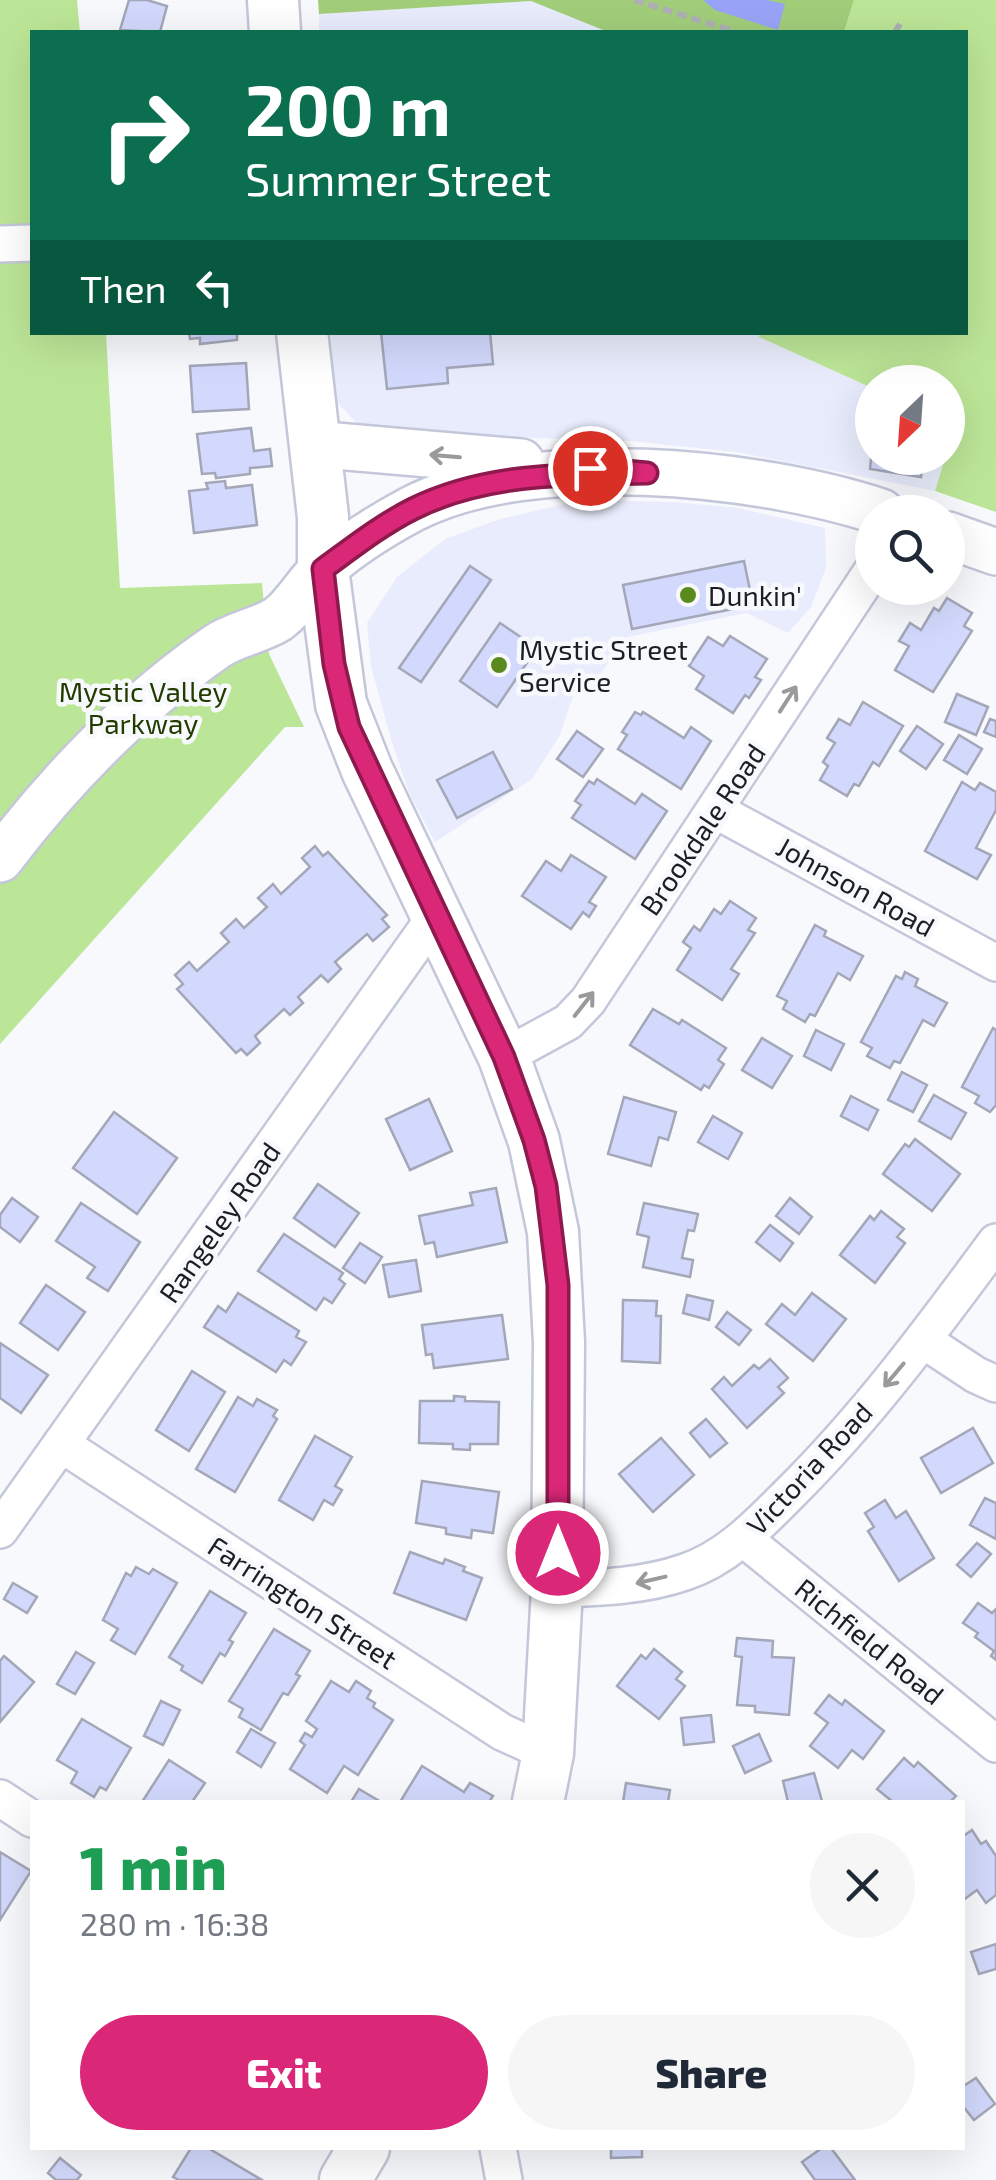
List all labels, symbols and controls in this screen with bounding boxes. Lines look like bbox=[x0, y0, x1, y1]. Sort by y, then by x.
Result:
text: 200 m bbox=[245, 66, 451, 150]
icon: right bbox=[80, 70, 210, 200]
text: Summer Street bbox=[245, 151, 551, 205]
icon: left bbox=[187, 260, 242, 315]
text: Then bbox=[80, 265, 167, 311]
north arrow bbox=[855, 365, 965, 475]
map controls bbox=[855, 365, 965, 605]
pin bbox=[548, 426, 633, 511]
icon: arrive bbox=[563, 441, 618, 496]
one-way arrow bbox=[430, 446, 462, 465]
button: search bbox=[855, 495, 965, 605]
place label: Dunkin' bbox=[708, 578, 802, 612]
marker: Dunkin' bbox=[677, 584, 699, 606]
place label: Mystic Street Service bbox=[519, 632, 688, 698]
marker: Mystic Street Service bbox=[488, 654, 510, 676]
park label: Mystic Valley Parkway bbox=[59, 674, 227, 740]
one-way arrow bbox=[778, 685, 799, 714]
street label: Brookdale Road bbox=[632, 737, 772, 921]
street label: Johnson Road bbox=[771, 829, 941, 943]
one-way arrow bbox=[574, 991, 595, 1018]
street label: Rangeley Road bbox=[151, 1135, 287, 1309]
one-way arrow bbox=[883, 1362, 906, 1387]
street label: Victoria Road bbox=[739, 1395, 879, 1541]
position arrow bbox=[506, 1501, 610, 1605]
street label: Farrington Street bbox=[202, 1528, 404, 1676]
street label: Richfield Road bbox=[789, 1571, 951, 1711]
one-way arrow bbox=[636, 1572, 668, 1590]
text: 1 min bbox=[80, 1830, 227, 1902]
button: close bbox=[810, 1833, 915, 1938]
text: 280 m · 16:38 bbox=[80, 1904, 270, 1942]
button: Exit bbox=[80, 2015, 488, 2130]
button: Share bbox=[508, 2015, 915, 2130]

